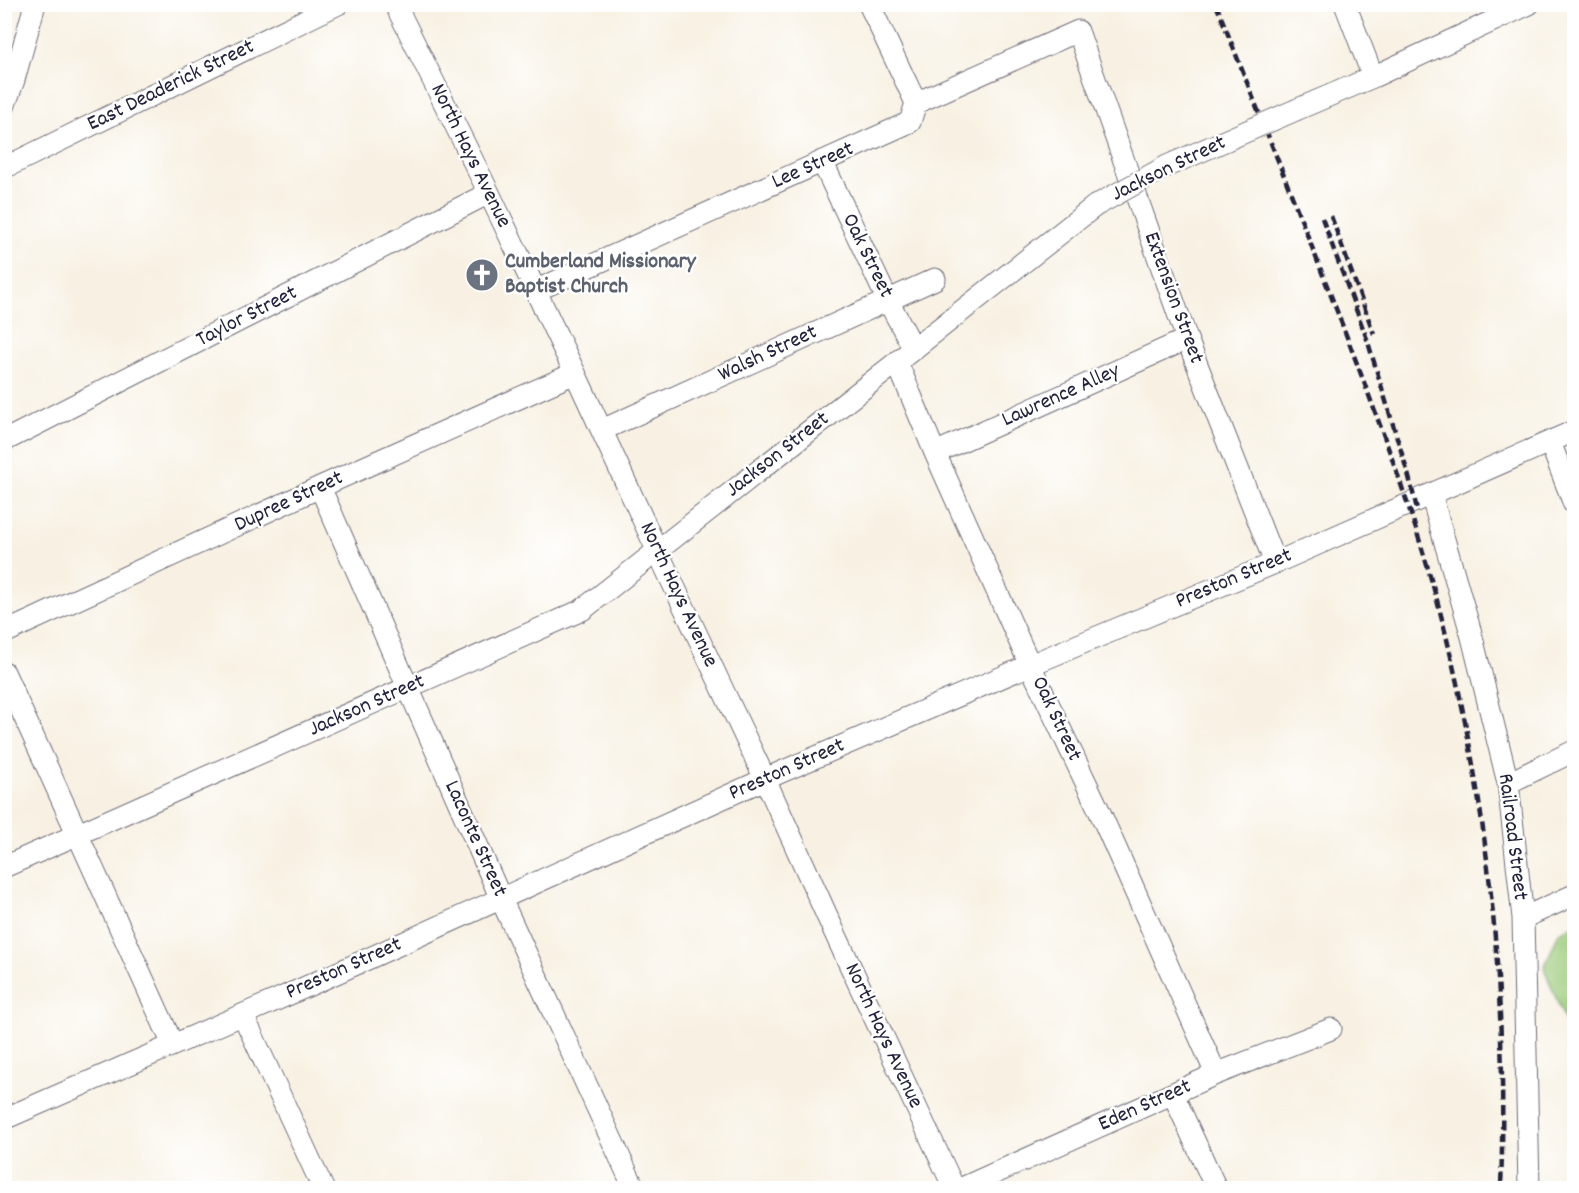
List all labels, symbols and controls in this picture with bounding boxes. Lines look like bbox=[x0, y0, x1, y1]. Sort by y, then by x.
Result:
street label: East Deaderick Street bbox=[82, 32, 260, 140]
street label: North Hays Avenue bbox=[422, 79, 518, 233]
street label: Jackson Street bbox=[1107, 128, 1231, 210]
street label: Lee Street bbox=[767, 134, 859, 198]
street label: Oak Street bbox=[833, 209, 901, 303]
street label: Extension Street bbox=[1135, 228, 1211, 368]
place label: Cumberland Missionary Baptist Church bbox=[505, 247, 697, 303]
church icon: Cumberland Missionary Baptist Church bbox=[464, 257, 500, 293]
street label: Taylor Street bbox=[191, 278, 303, 356]
street label: Walsh Street bbox=[713, 318, 823, 390]
street label: Lawrence Alley bbox=[997, 356, 1126, 436]
street label: Jackson Street bbox=[720, 405, 836, 505]
street label: Dupree Street bbox=[229, 463, 349, 541]
street label: North Hays Avenue bbox=[631, 517, 725, 673]
street label: Preston Street bbox=[1171, 541, 1297, 617]
street label: Jackson Street bbox=[304, 667, 430, 745]
street label: Oak Street bbox=[1023, 671, 1089, 767]
street label: Preston Street bbox=[724, 731, 850, 809]
street label: Railroad Street bbox=[1489, 772, 1535, 902]
street label: Laconte Street bbox=[436, 776, 514, 902]
street label: Preston Street bbox=[281, 930, 407, 1008]
street label: North Hays Avenue bbox=[836, 958, 930, 1114]
street label: Eden Street bbox=[1094, 1072, 1196, 1140]

